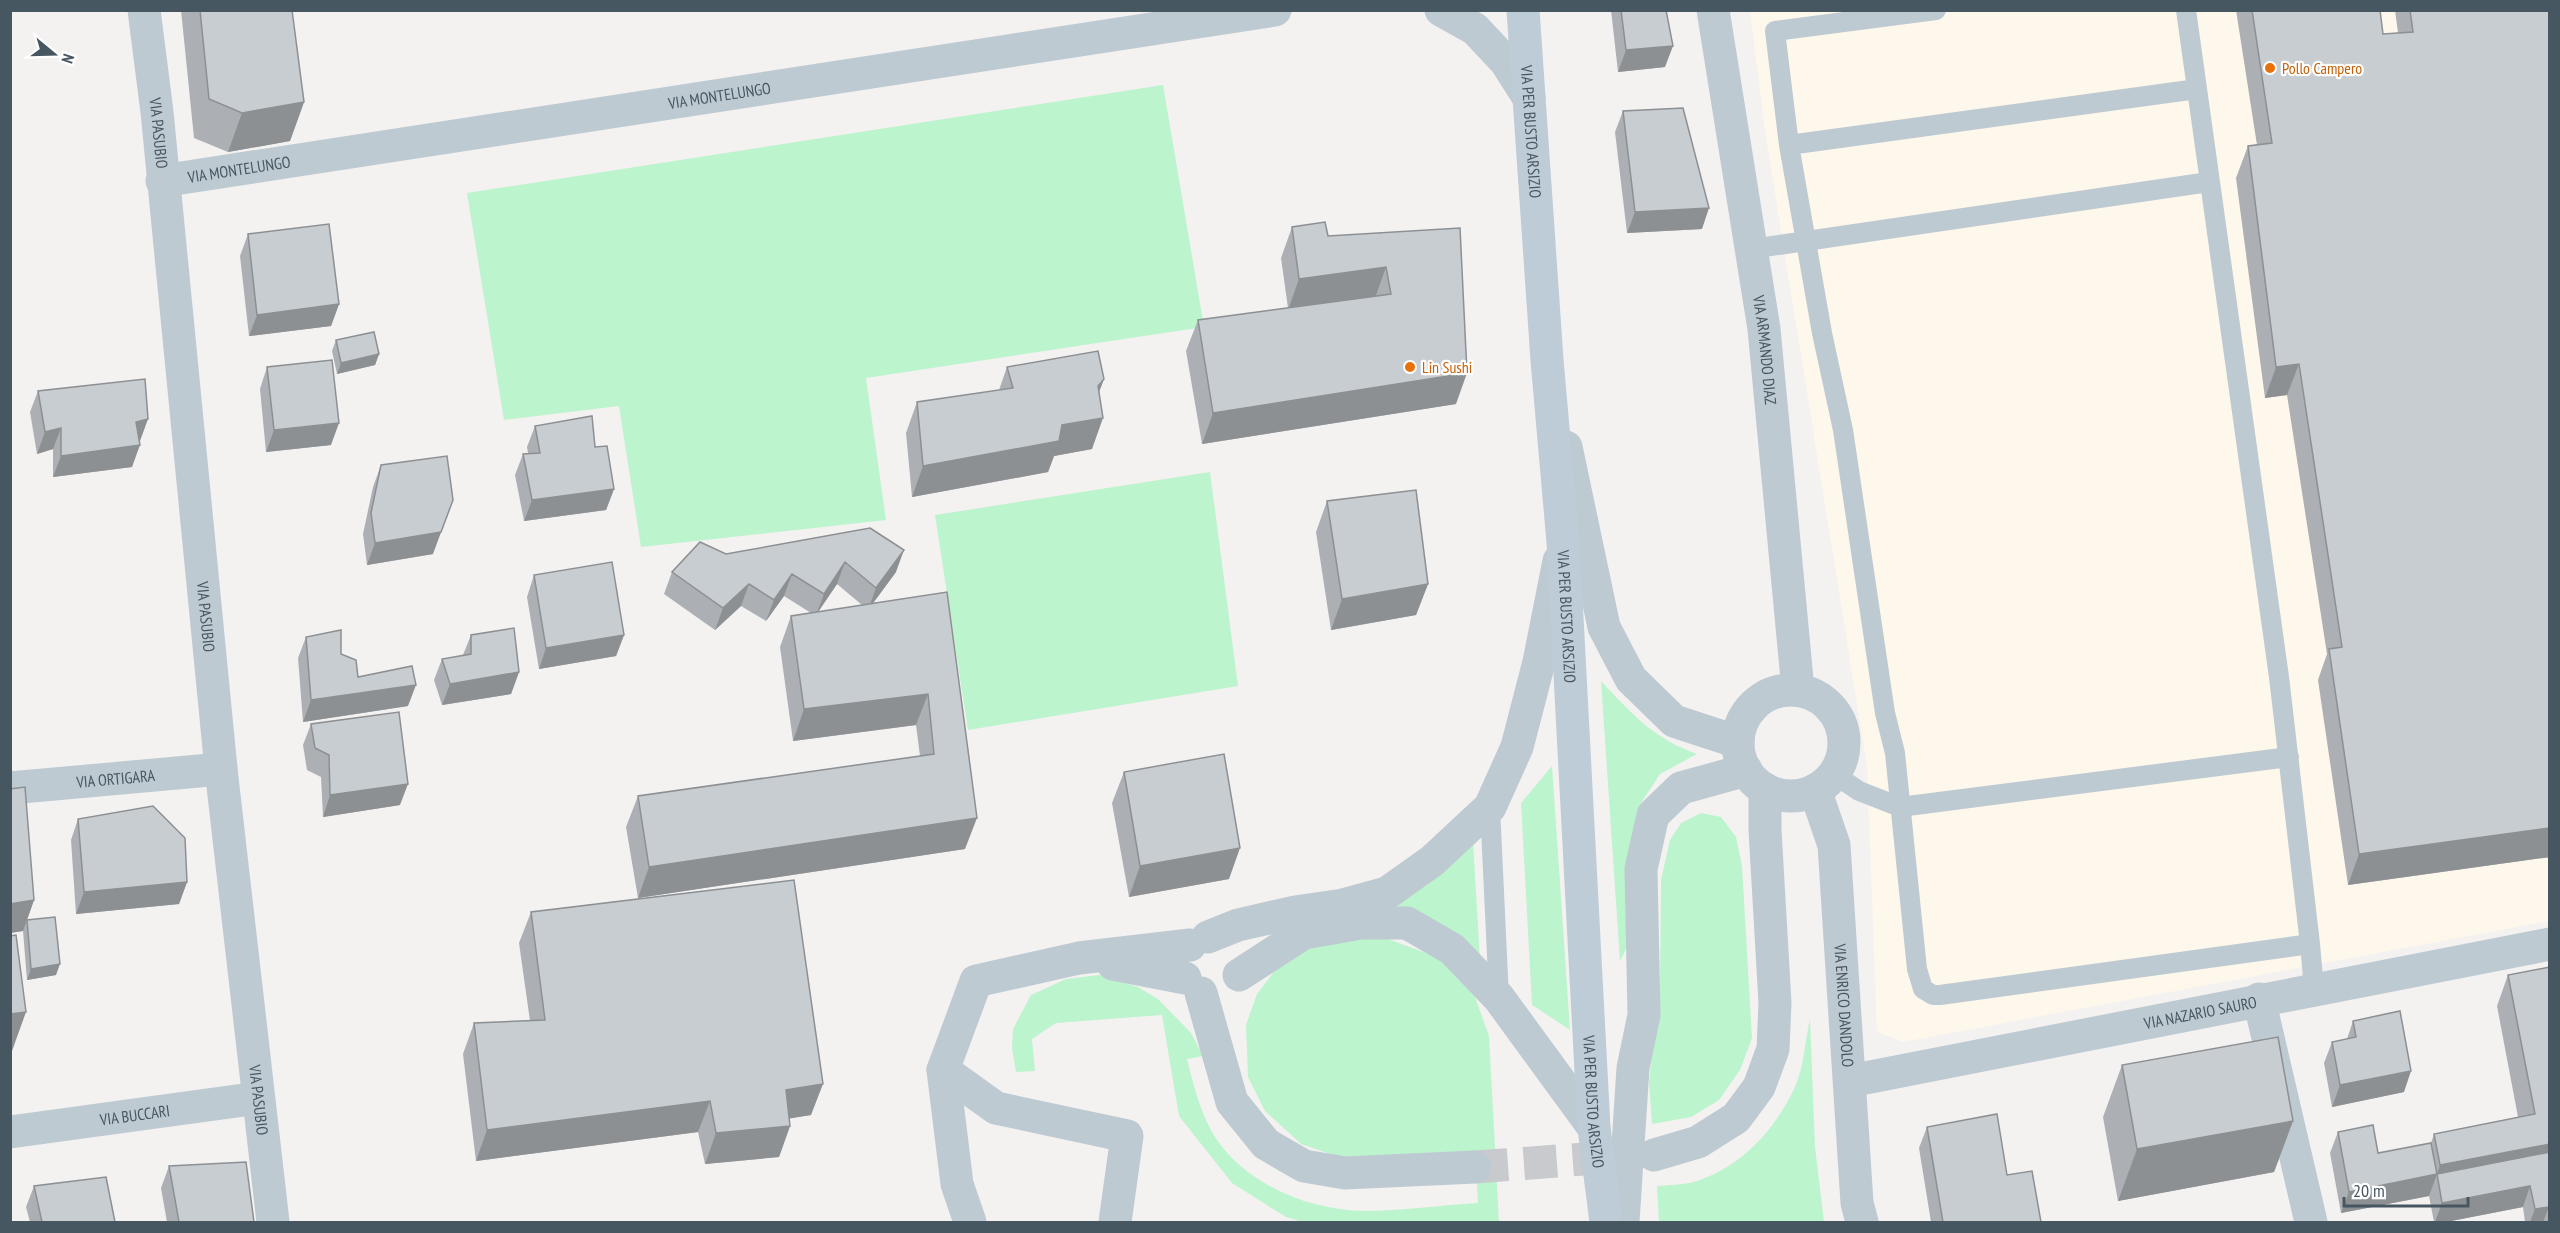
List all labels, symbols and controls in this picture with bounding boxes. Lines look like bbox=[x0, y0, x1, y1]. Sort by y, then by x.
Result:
north arrow bbox=[24, 24, 84, 84]
text: N bbox=[57, 52, 79, 66]
place label: Pollo Campero bbox=[2282, 58, 2362, 78]
marker: Pollo Campero bbox=[2263, 61, 2277, 75]
street label: VIA PER BUSTO ARSIZIO bbox=[1517, 64, 1546, 199]
street label: VIA MONTELUNGO bbox=[666, 78, 772, 113]
street label: VIA PASUBIO bbox=[145, 96, 172, 170]
street label: VIA MONTELUNGO bbox=[185, 151, 292, 187]
street label: VIA ARMANDO DIAZ bbox=[1749, 293, 1781, 406]
place label: Lin Sushi bbox=[1422, 357, 1472, 377]
marker: Lin Sushi bbox=[1403, 360, 1417, 374]
street label: VIA PER BUSTO ARSIZIO bbox=[1553, 548, 1580, 684]
street label: VIA PASUBIO bbox=[193, 580, 220, 653]
street label: VIA ORTIGARA bbox=[75, 765, 156, 792]
street label: VIA ENRICO DANDOLO bbox=[1830, 942, 1858, 1068]
street label: VIA NAZARIO SAURO bbox=[2141, 992, 2259, 1033]
street label: VIA PER BUSTO ARSIZIO bbox=[1579, 1034, 1609, 1169]
street label: VIA PASUBIO bbox=[245, 1063, 273, 1136]
street label: VIA BUCCARI bbox=[98, 1100, 171, 1130]
scale bar bbox=[2344, 1170, 2468, 1208]
text: 20 m bbox=[2353, 1179, 2385, 1202]

